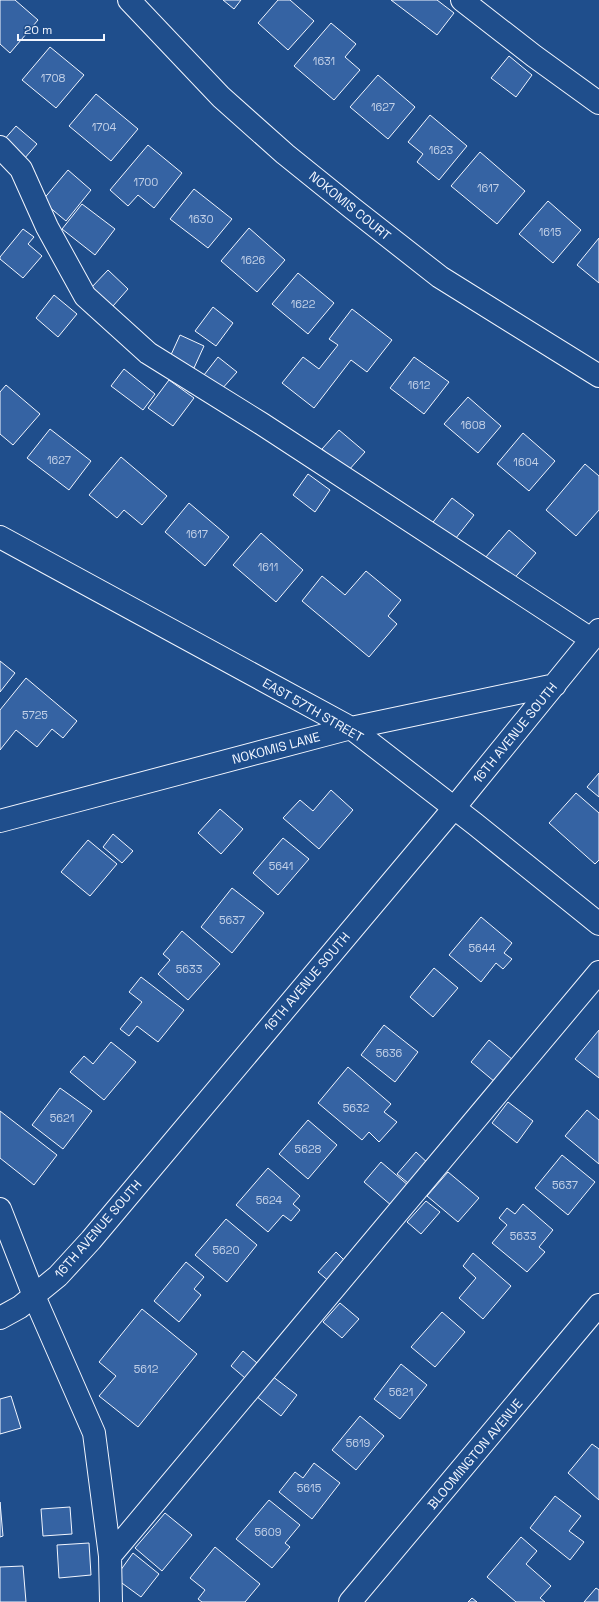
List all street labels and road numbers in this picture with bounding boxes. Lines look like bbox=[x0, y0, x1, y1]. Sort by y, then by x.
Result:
street label: NOKOMIS COURT bbox=[306, 168, 395, 245]
street label: EAST 57TH STREET bbox=[259, 674, 367, 746]
street label: 16TH AVENUE SOUTH bbox=[469, 679, 561, 787]
street label: NOKOMIS LANE bbox=[230, 728, 322, 768]
street label: 16TH AVENUE SOUTH bbox=[260, 929, 354, 1035]
street label: 16TH AVENUE SOUTH bbox=[51, 1176, 145, 1282]
street label: BLOOMINGTON AVENUE bbox=[424, 1395, 526, 1513]

